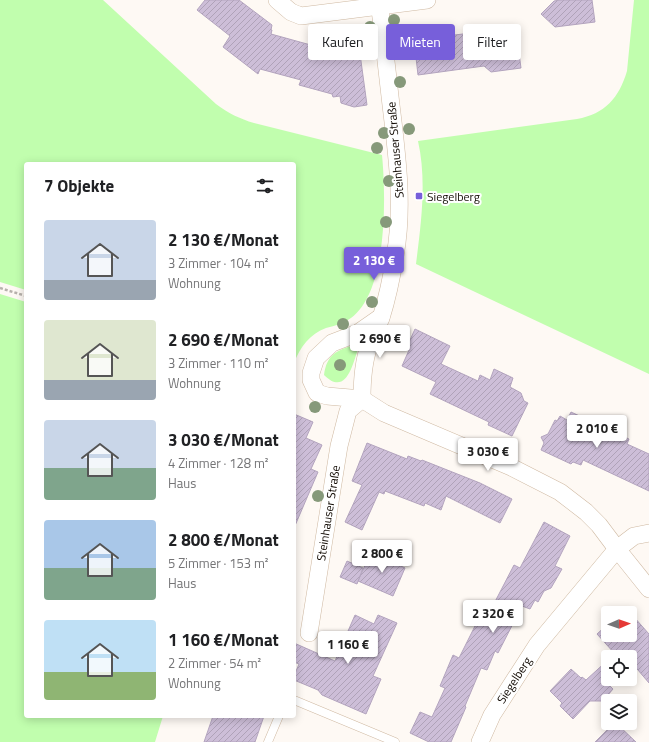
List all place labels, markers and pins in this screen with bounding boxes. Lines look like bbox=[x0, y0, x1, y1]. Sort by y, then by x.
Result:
place label: Siegelberg bbox=[427, 187, 480, 206]
marker: Siegelberg bbox=[414, 191, 424, 201]
pin: 2 130 € bbox=[337, 247, 411, 281]
pin: 2 690 € bbox=[343, 325, 417, 359]
pin: 2 010 € bbox=[560, 415, 634, 449]
pin: 3 030 € bbox=[451, 438, 525, 472]
pin: 2 800 € bbox=[345, 540, 419, 574]
pin: 2 320 € bbox=[456, 600, 530, 634]
pin: 1 160 € bbox=[311, 631, 385, 665]

